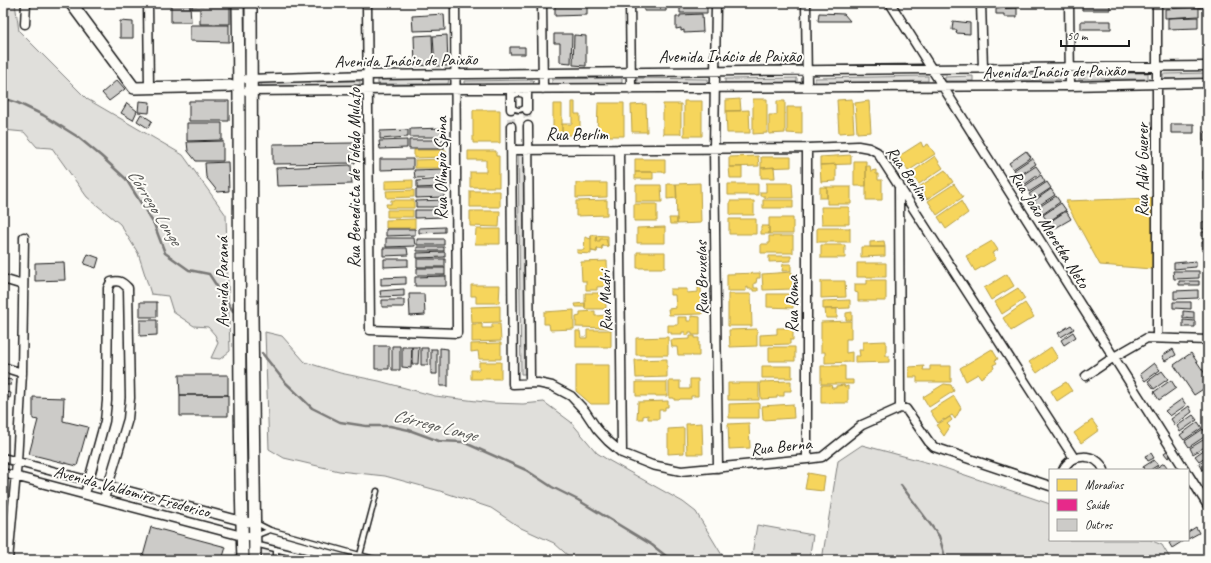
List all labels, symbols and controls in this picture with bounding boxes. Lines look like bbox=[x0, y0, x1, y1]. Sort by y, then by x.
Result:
scale bar bbox=[1061, 22, 1129, 48]
text: 50 m bbox=[1067, 28, 1089, 44]
street label: Avenida Inácio de Paixão bbox=[659, 46, 802, 67]
street label: Avenida Inácio de Paixão bbox=[335, 49, 478, 72]
street label: Avenida Inácio de Paixão bbox=[983, 60, 1126, 83]
street label: Rua Benedicta de Toledo Mulato bbox=[344, 87, 365, 268]
street label: Rua Olímpio Spina bbox=[431, 115, 452, 219]
street label: Rua Adib Guerer bbox=[1132, 121, 1153, 217]
street label: Rua Berlim bbox=[546, 124, 608, 145]
street label: Rua Berlim bbox=[881, 142, 934, 205]
water label: Córrego Longe bbox=[123, 165, 189, 252]
street label: Rua João Meretka Neto bbox=[1005, 167, 1095, 293]
street label: Avenida Paraná bbox=[212, 235, 233, 327]
street label: Rua Bruxelas bbox=[690, 239, 713, 315]
street label: Rua Madri bbox=[594, 268, 617, 332]
street label: Rua Roma bbox=[782, 274, 803, 333]
water label: Córrego Longe bbox=[391, 404, 482, 447]
street label: Rua Berna bbox=[749, 433, 814, 460]
street label: Avenida Valdomiro Frederico bbox=[52, 461, 214, 523]
legend bbox=[1049, 469, 1189, 541]
text: Moradias bbox=[1085, 477, 1124, 493]
text: Saúde bbox=[1085, 497, 1110, 513]
text: Outros bbox=[1085, 517, 1113, 533]

